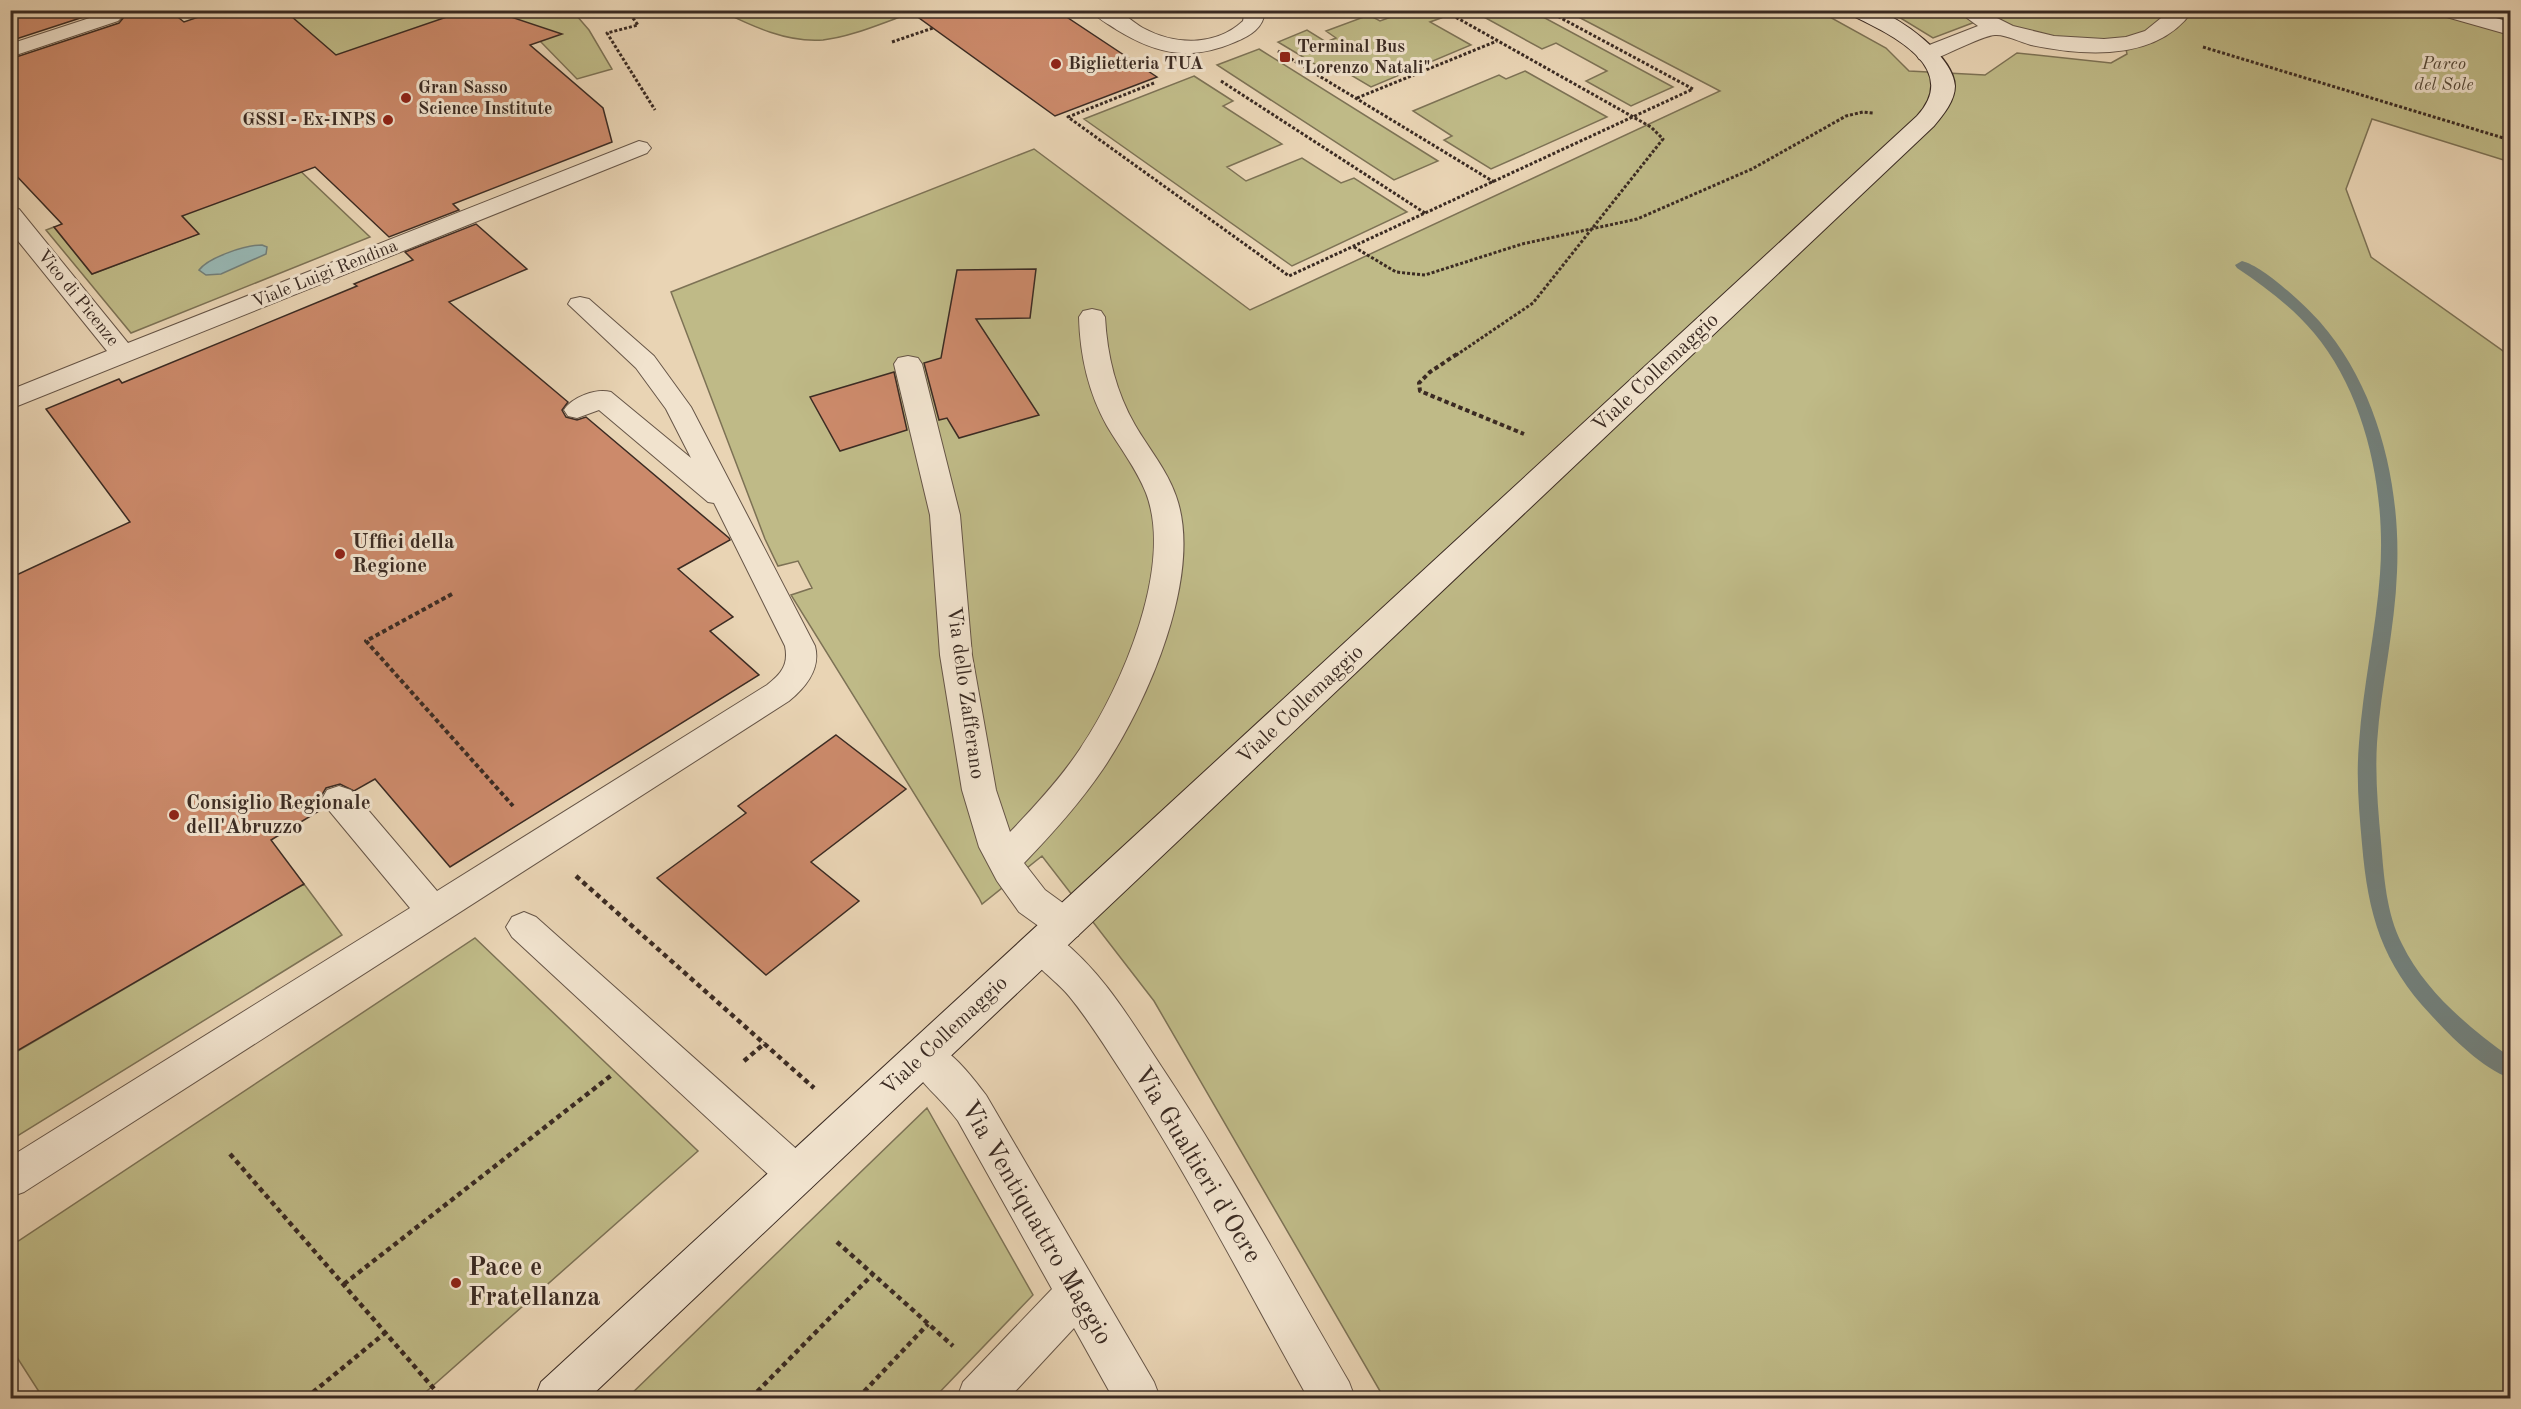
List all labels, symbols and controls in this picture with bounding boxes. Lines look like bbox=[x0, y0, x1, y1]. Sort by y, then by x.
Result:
place label: Terminal Bus "Lorenzo Natali" bbox=[1297, 38, 1431, 77]
marker: Terminal Bus "Lorenzo Natali" bbox=[1278, 50, 1292, 64]
place label: Biglietteria TUA bbox=[1068, 55, 1204, 73]
park label: Parco del Sole bbox=[2414, 55, 2474, 94]
marker: Biglietteria TUA bbox=[1049, 57, 1063, 71]
place label: Gran Sasso Science Institute bbox=[418, 79, 552, 118]
marker: Gran Sasso Science Institute bbox=[399, 91, 413, 105]
place label: GSSI - Ex-INPS bbox=[242, 111, 376, 129]
marker: GSSI - Ex-INPS bbox=[381, 113, 395, 127]
street label: Viale Luigi Rendina bbox=[250, 237, 400, 311]
street label: Vico di Picenze bbox=[34, 246, 122, 350]
street label: Viale Collemaggio bbox=[1589, 309, 1723, 437]
place label: Uffici della Regione bbox=[352, 532, 455, 577]
marker: Uffici della Regione bbox=[333, 547, 347, 561]
street label: Via dello Zafferano bbox=[943, 605, 987, 781]
street label: Viale Collemaggio bbox=[1234, 641, 1368, 769]
place label: Consiglio Regionale dell'Abruzzo bbox=[186, 793, 371, 838]
marker: Consiglio Regionale dell'Abruzzo bbox=[167, 808, 181, 822]
street label: Viale Collemaggio bbox=[878, 972, 1012, 1100]
street label: Via Gualtieri d'Ocre bbox=[1128, 1062, 1266, 1268]
street label: Via Ventiquattro Maggio bbox=[955, 1096, 1117, 1350]
place label: Pace e Fratellanza bbox=[468, 1255, 601, 1311]
marker: Pace e Fratellanza bbox=[449, 1276, 463, 1290]

